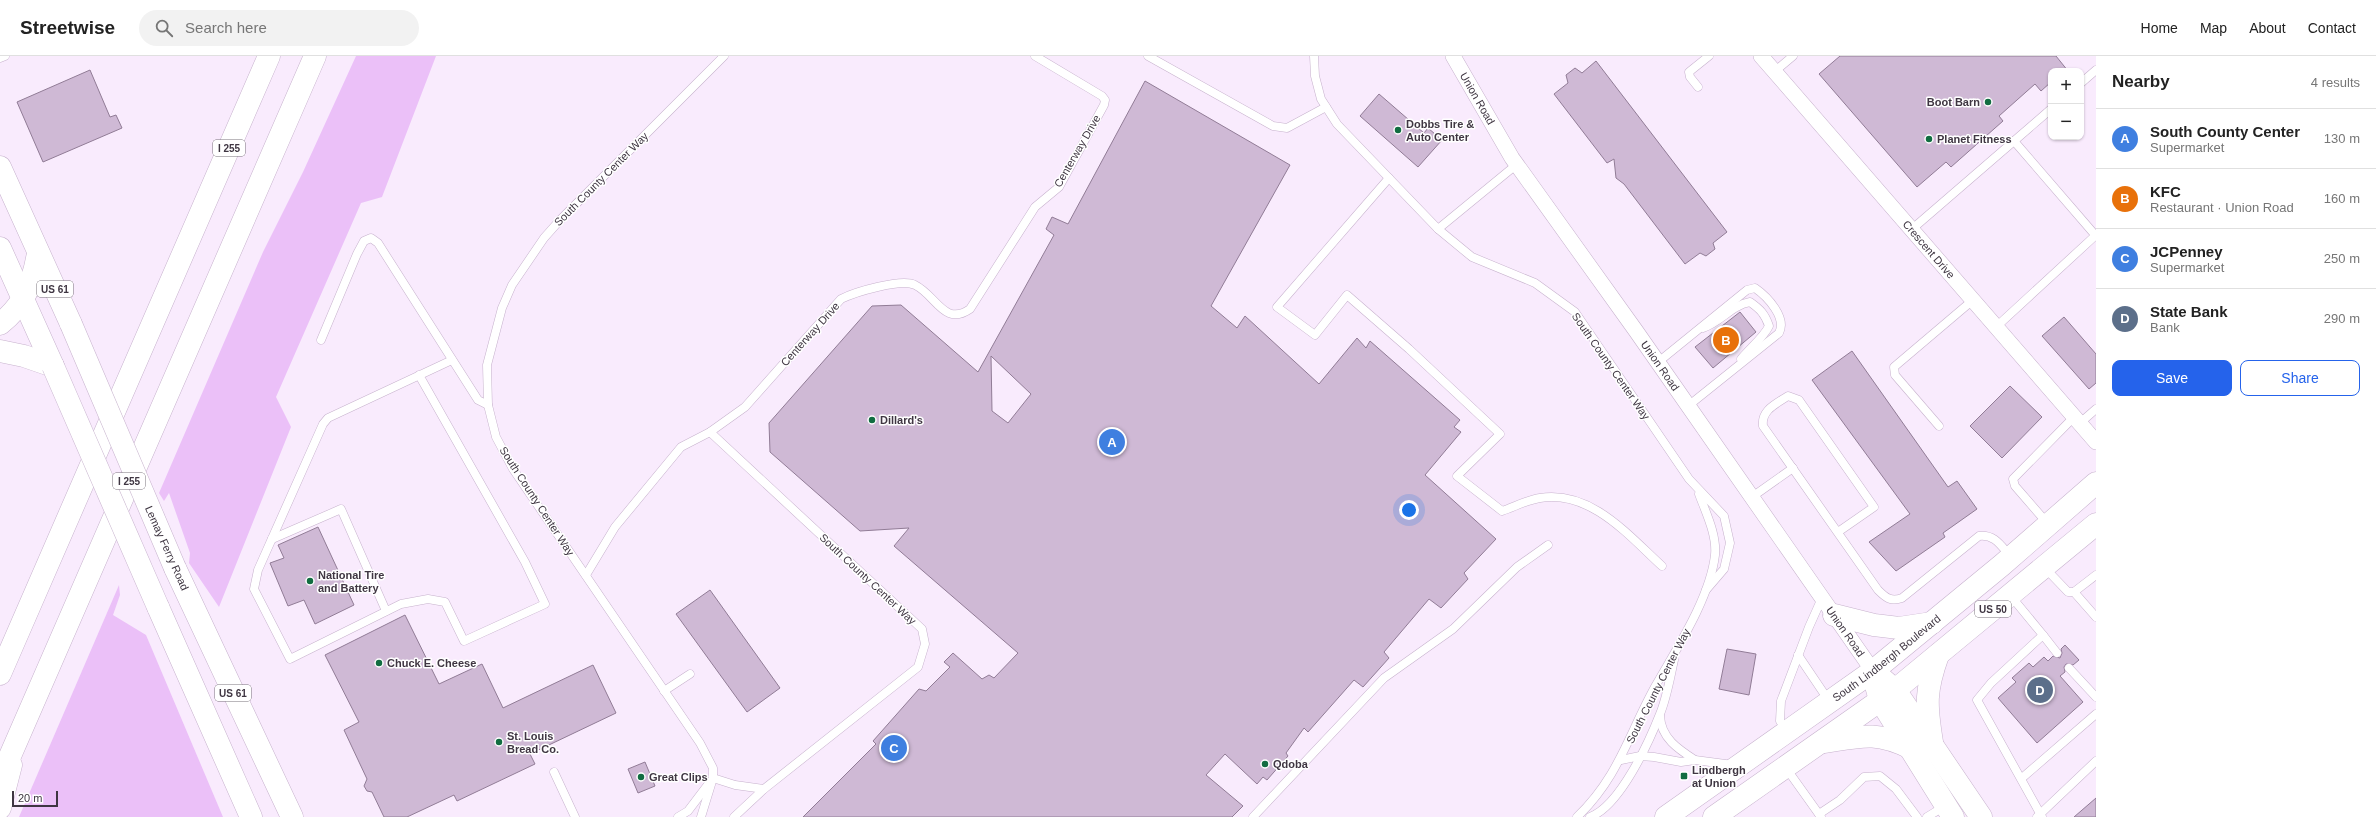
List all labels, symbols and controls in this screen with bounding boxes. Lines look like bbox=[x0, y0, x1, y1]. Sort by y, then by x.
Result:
search box bbox=[139, 10, 419, 46]
text: Streetwise bbox=[20, 17, 115, 38]
icon: search bbox=[153, 17, 175, 39]
text: Search here bbox=[185, 19, 267, 36]
text: Home bbox=[2141, 20, 2178, 36]
text: Map bbox=[2200, 20, 2227, 36]
text: About bbox=[2249, 20, 2286, 36]
text: Contact bbox=[2308, 20, 2356, 36]
map controls bbox=[2048, 68, 2084, 140]
button: + bbox=[2048, 68, 2084, 104]
street label: Union Road bbox=[1458, 70, 1497, 127]
text: Nearby bbox=[2112, 72, 2170, 91]
text: 4 results bbox=[2311, 75, 2360, 90]
place label: Boot Barn bbox=[1927, 96, 1980, 108]
marker: Boot Barn bbox=[1983, 97, 1993, 107]
button: − bbox=[2048, 104, 2084, 140]
street label: Centerway Drive bbox=[1051, 113, 1103, 189]
place label: Dobbs Tire & Auto Center bbox=[1406, 118, 1474, 143]
text: South County Center bbox=[2150, 123, 2300, 140]
marker: Dobbs Tire & Auto Center bbox=[1393, 125, 1403, 135]
street label: South County Center Way bbox=[552, 129, 651, 228]
text: A bbox=[2120, 131, 2130, 146]
text: 130 m bbox=[2324, 131, 2360, 146]
place label: Planet Fitness bbox=[1937, 133, 2012, 145]
marker: Planet Fitness bbox=[1924, 134, 1934, 144]
road number: I 255 bbox=[213, 140, 245, 156]
text: Supermarket bbox=[2150, 140, 2224, 155]
text: KFC bbox=[2150, 183, 2181, 200]
text: B bbox=[2120, 191, 2130, 206]
text: 160 m bbox=[2324, 191, 2360, 206]
text: Restaurant · Union Road bbox=[2150, 200, 2294, 215]
street label: Crescent Drive bbox=[1900, 218, 1957, 281]
text: JCPenney bbox=[2150, 243, 2223, 260]
text: C bbox=[2120, 251, 2130, 266]
text: 250 m bbox=[2324, 251, 2360, 266]
text: Supermarket bbox=[2150, 260, 2224, 275]
road number: US 61 bbox=[37, 281, 73, 297]
street label: Centerway Drive bbox=[778, 300, 842, 368]
text: State Bank bbox=[2150, 303, 2228, 320]
street label: South County Center Way bbox=[1570, 310, 1653, 422]
text: D bbox=[2120, 311, 2130, 326]
text: 290 m bbox=[2324, 311, 2360, 326]
text: Bank bbox=[2150, 320, 2180, 335]
pin: B bbox=[1713, 325, 1739, 355]
street label: Union Road bbox=[1639, 338, 1682, 393]
button: Save bbox=[2112, 360, 2232, 396]
button: Share bbox=[2240, 360, 2360, 396]
place label: Dillard's bbox=[880, 414, 923, 426]
marker: Dillard's bbox=[867, 415, 877, 425]
pin: A bbox=[1099, 427, 1125, 457]
street label: South County Center Way bbox=[497, 444, 577, 558]
road number: I 255 bbox=[113, 473, 145, 489]
your location bbox=[1399, 500, 1419, 520]
street label: Lemay Ferry Road bbox=[143, 504, 191, 592]
street label: South County Center Way bbox=[817, 531, 919, 627]
place label: National Tire and Battery bbox=[318, 569, 384, 594]
marker: National Tire and Battery bbox=[305, 576, 315, 586]
road number: US 50 bbox=[1975, 601, 2011, 617]
street label: Union Road bbox=[1824, 604, 1867, 659]
street label: South Lindbergh Boulevard bbox=[1830, 612, 1943, 704]
street label: South County Center Way bbox=[1624, 626, 1692, 745]
place label: Chuck E. Cheese bbox=[387, 657, 476, 669]
marker: Chuck E. Cheese bbox=[374, 658, 384, 668]
pin: D bbox=[2027, 675, 2053, 705]
road number: US 61 bbox=[215, 685, 251, 701]
place label: St. Louis Bread Co. bbox=[507, 730, 559, 755]
pin: C bbox=[881, 733, 907, 763]
marker: St. Louis Bread Co. bbox=[494, 737, 504, 747]
place label: Qdoba bbox=[1273, 758, 1309, 770]
marker: Qdoba bbox=[1260, 759, 1270, 769]
place label: Lindbergh at Union bbox=[1692, 764, 1746, 789]
place label: Great Clips bbox=[649, 771, 708, 783]
marker: Lindbergh at Union bbox=[1679, 771, 1689, 781]
marker: Great Clips bbox=[636, 772, 646, 782]
scale bar bbox=[12, 789, 58, 808]
text: 20 m bbox=[18, 792, 42, 804]

